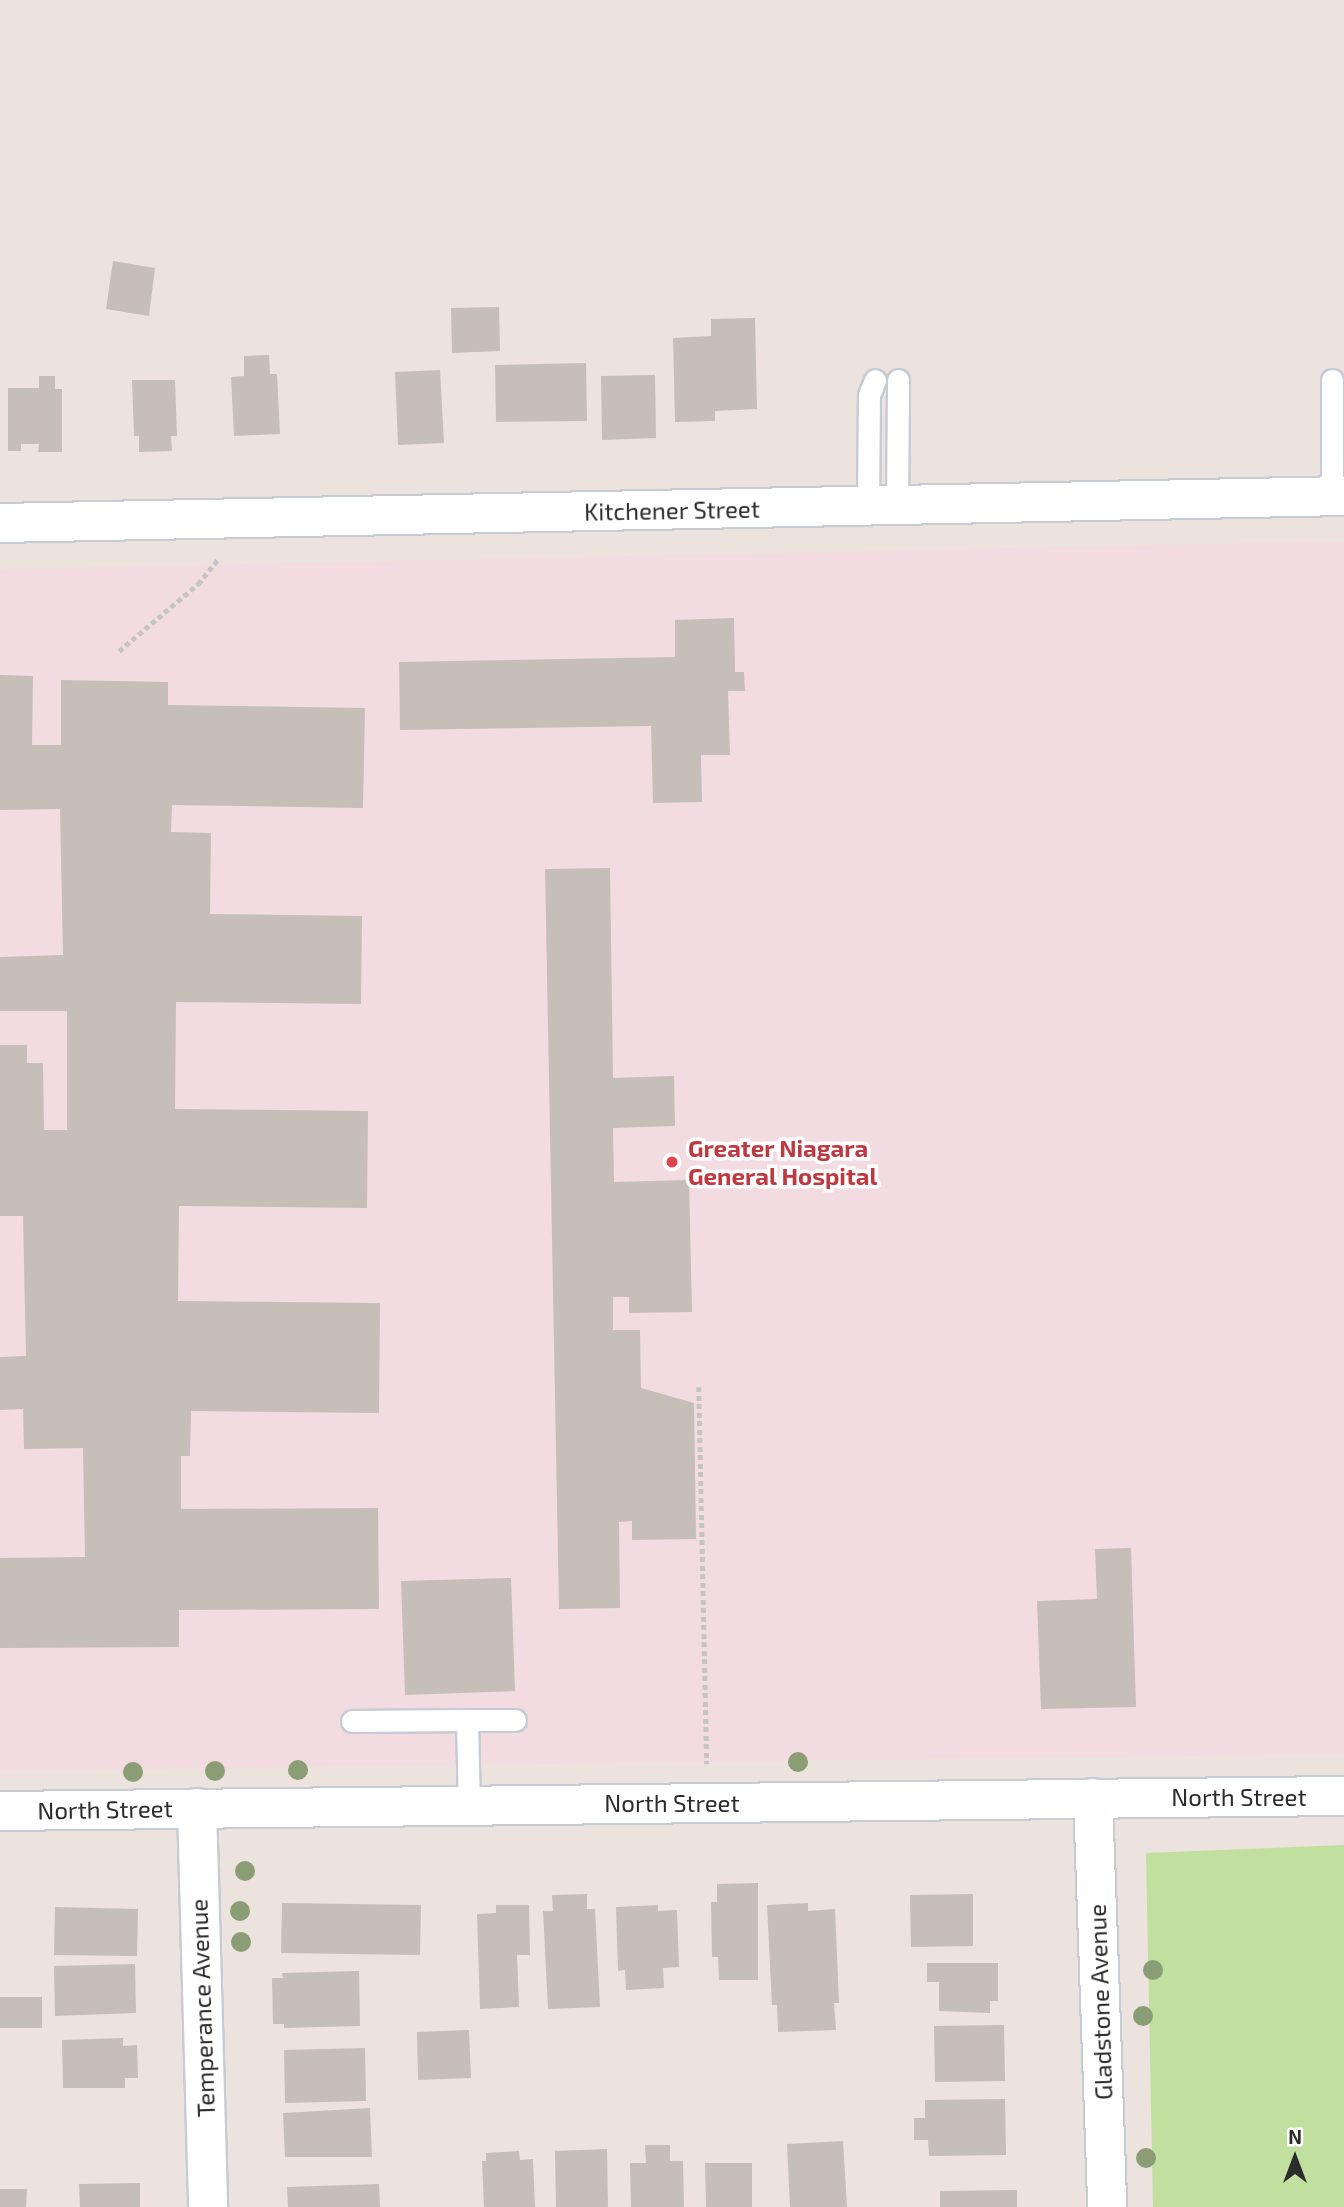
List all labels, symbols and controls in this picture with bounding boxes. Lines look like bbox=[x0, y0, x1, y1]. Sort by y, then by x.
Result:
street label: Kitchener Street bbox=[584, 494, 760, 526]
place label: Greater Niagara General Hospital bbox=[688, 1134, 878, 1190]
marker: Greater Niagara General Hospital bbox=[662, 1152, 682, 1172]
street label: North Street bbox=[1171, 1783, 1307, 1811]
street label: North Street bbox=[604, 1789, 740, 1817]
street label: North Street bbox=[37, 1793, 173, 1825]
street label: Temperance Avenue bbox=[184, 1898, 220, 2118]
street label: Gladstone Avenue bbox=[1082, 1903, 1118, 2101]
north arrow bbox=[1260, 2123, 1330, 2193]
text: N bbox=[1288, 2125, 1302, 2148]

